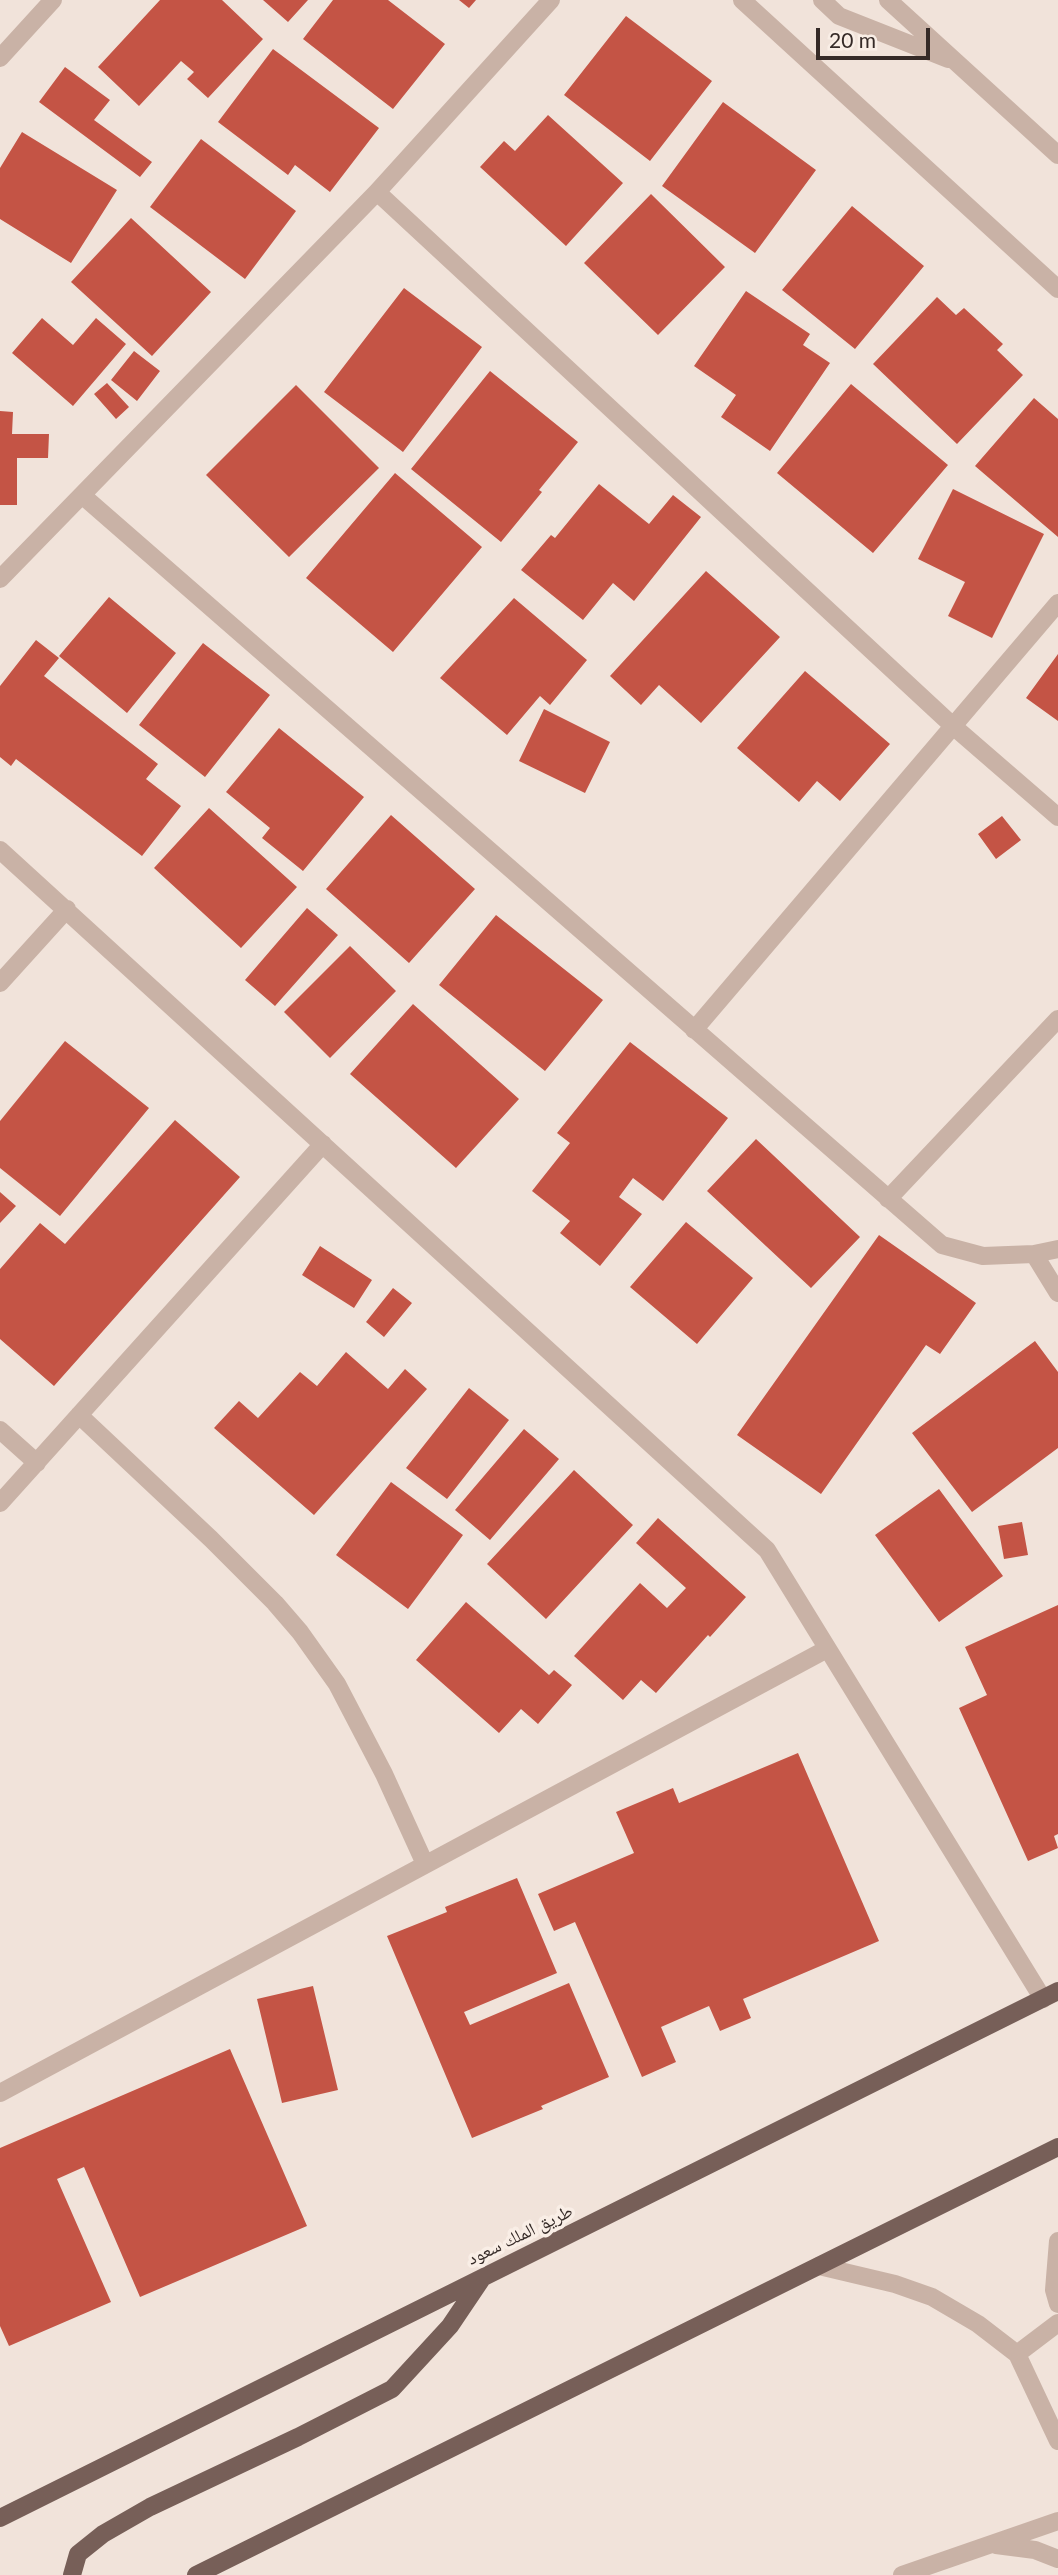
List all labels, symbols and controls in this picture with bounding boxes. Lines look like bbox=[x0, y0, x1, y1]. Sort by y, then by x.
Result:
scale bar bbox=[820, 14, 934, 58]
text: 20 m bbox=[829, 27, 876, 52]
street label: طريق الملك سعود bbox=[464, 2200, 576, 2270]

